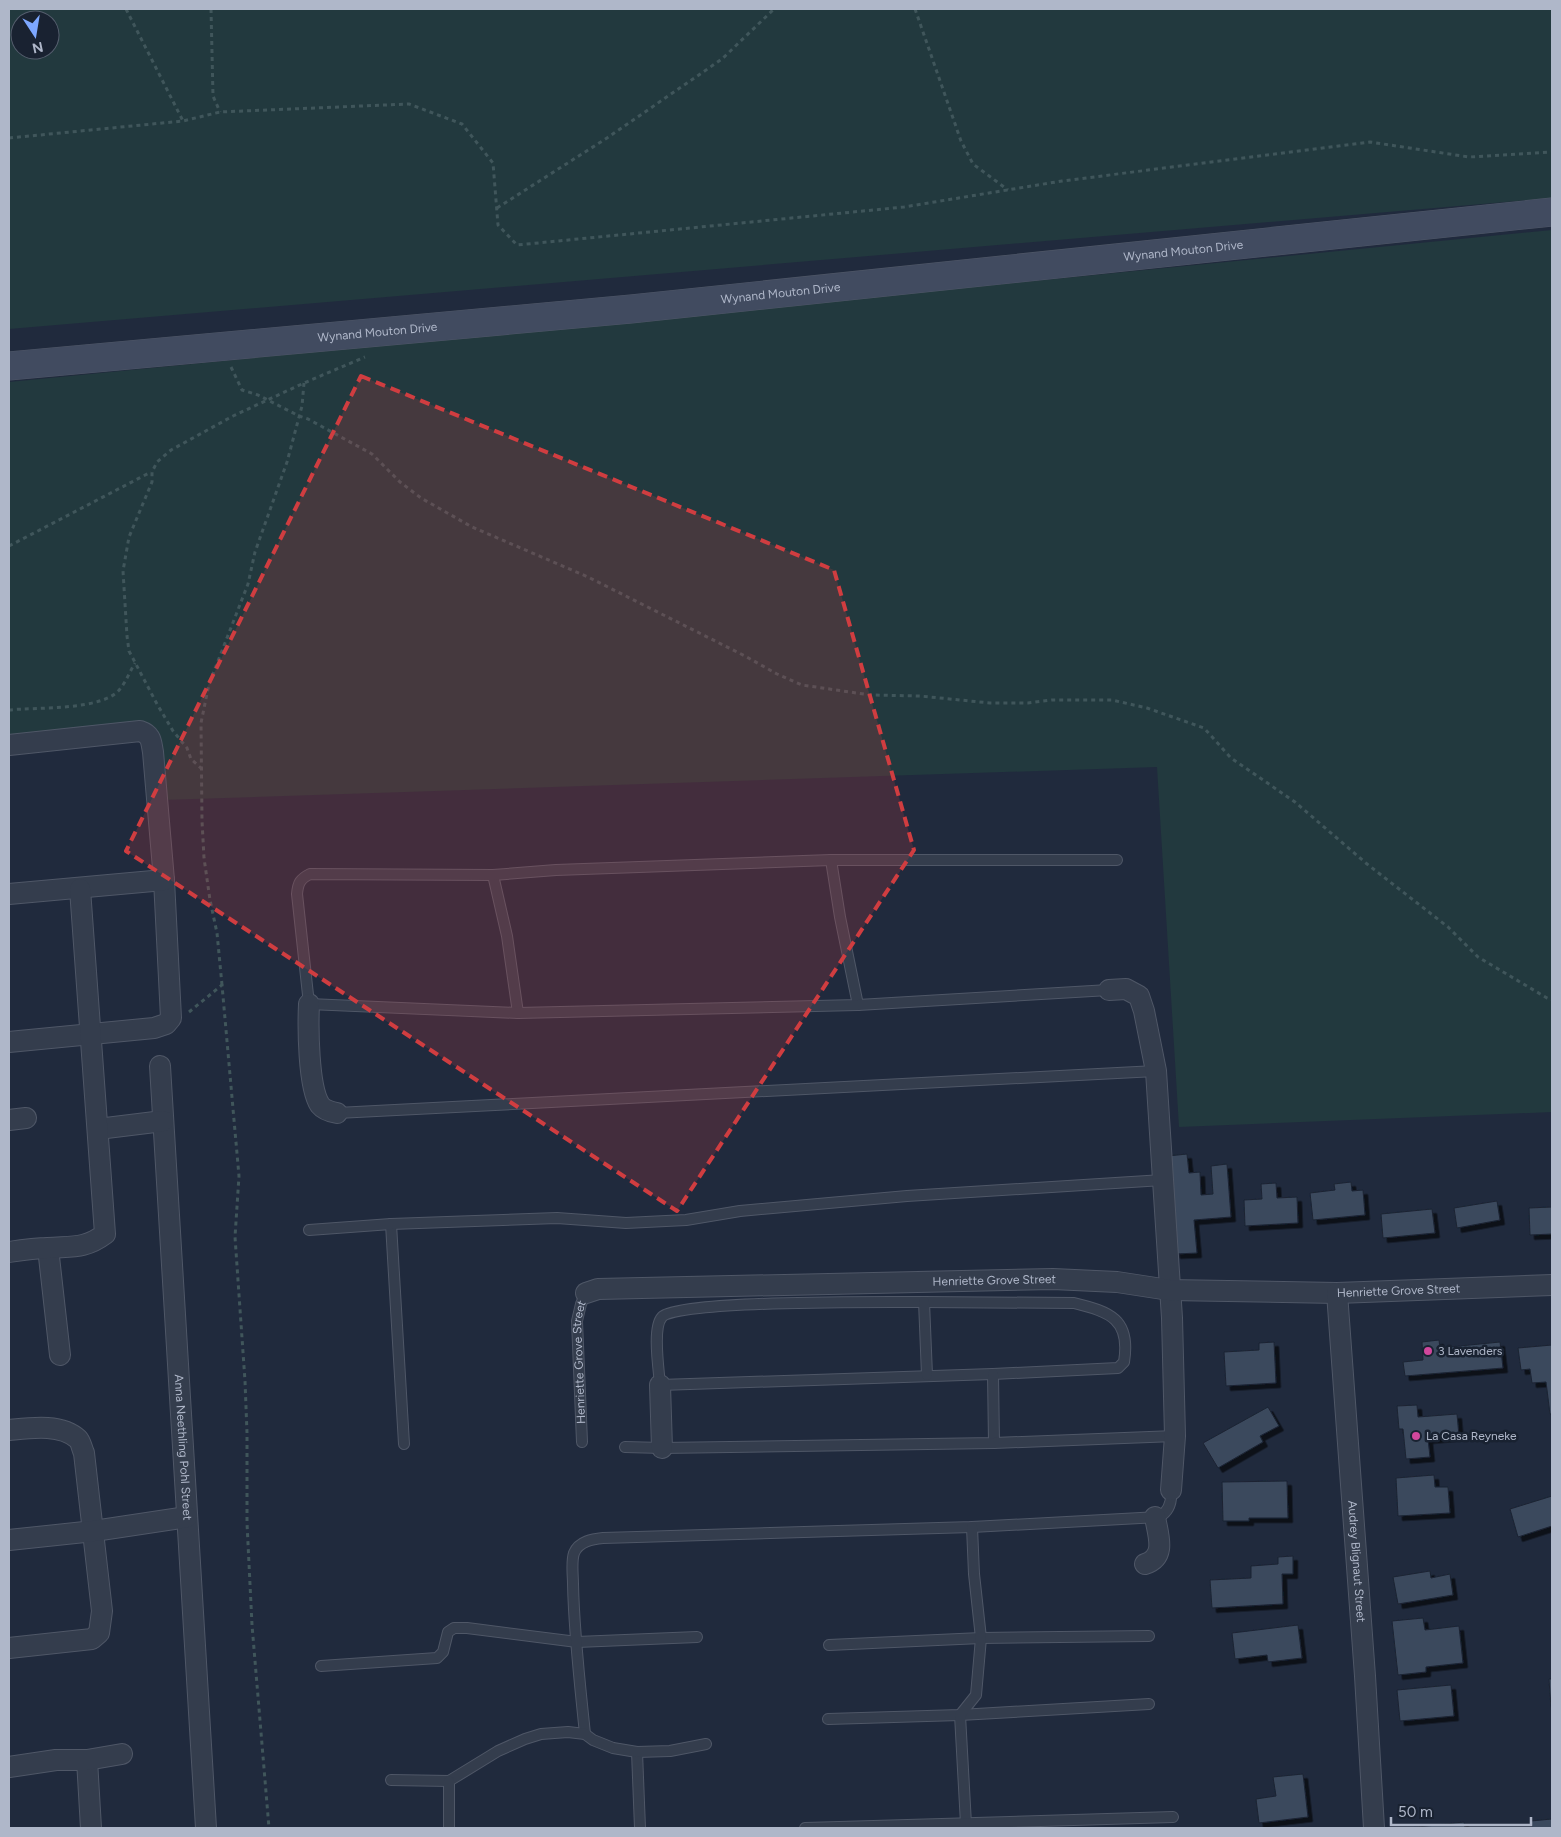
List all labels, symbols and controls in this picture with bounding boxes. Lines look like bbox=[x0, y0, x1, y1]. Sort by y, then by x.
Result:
north arrow bbox=[10, 10, 60, 60]
text: N bbox=[31, 38, 45, 57]
street label: Wynand Mouton Drive bbox=[1123, 238, 1244, 264]
street label: Wynand Mouton Drive bbox=[720, 280, 841, 307]
street label: Wynand Mouton Drive bbox=[317, 320, 438, 345]
street label: Henriette Grove Street bbox=[932, 1272, 1057, 1289]
street label: Henriette Grove Street bbox=[1336, 1281, 1461, 1300]
street label: Henriette Grove Street bbox=[570, 1298, 589, 1424]
place label: 3 Lavenders bbox=[1438, 1344, 1503, 1358]
marker: 3 Lavenders bbox=[1422, 1345, 1434, 1357]
street label: Anna Neethling Pohl Street bbox=[172, 1374, 194, 1521]
place label: La Casa Reyneke bbox=[1426, 1429, 1517, 1443]
marker: La Casa Reyneke bbox=[1410, 1430, 1422, 1442]
street label: Audrey Blignaut Street bbox=[1345, 1500, 1368, 1623]
scale bar bbox=[1391, 1794, 1531, 1826]
text: 50 m bbox=[1398, 1803, 1433, 1821]

